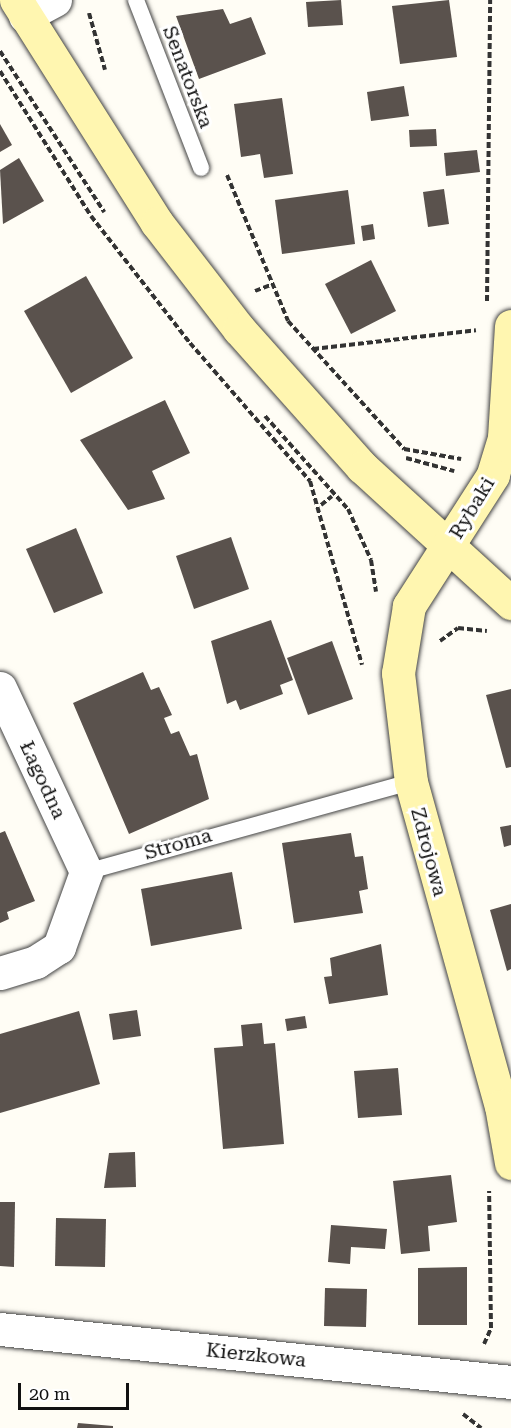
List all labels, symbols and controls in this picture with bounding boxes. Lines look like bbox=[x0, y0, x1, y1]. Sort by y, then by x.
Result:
street label: Senatorska bbox=[158, 23, 218, 131]
street label: Rybaki bbox=[444, 473, 500, 543]
street label: Łagodna bbox=[15, 737, 71, 823]
street label: Zdrojowa bbox=[406, 805, 452, 899]
street label: Stroma bbox=[141, 823, 215, 865]
street label: Kierzkowa bbox=[205, 1338, 307, 1372]
scale bar bbox=[21, 1371, 132, 1409]
text: 20 m bbox=[29, 1383, 70, 1404]

